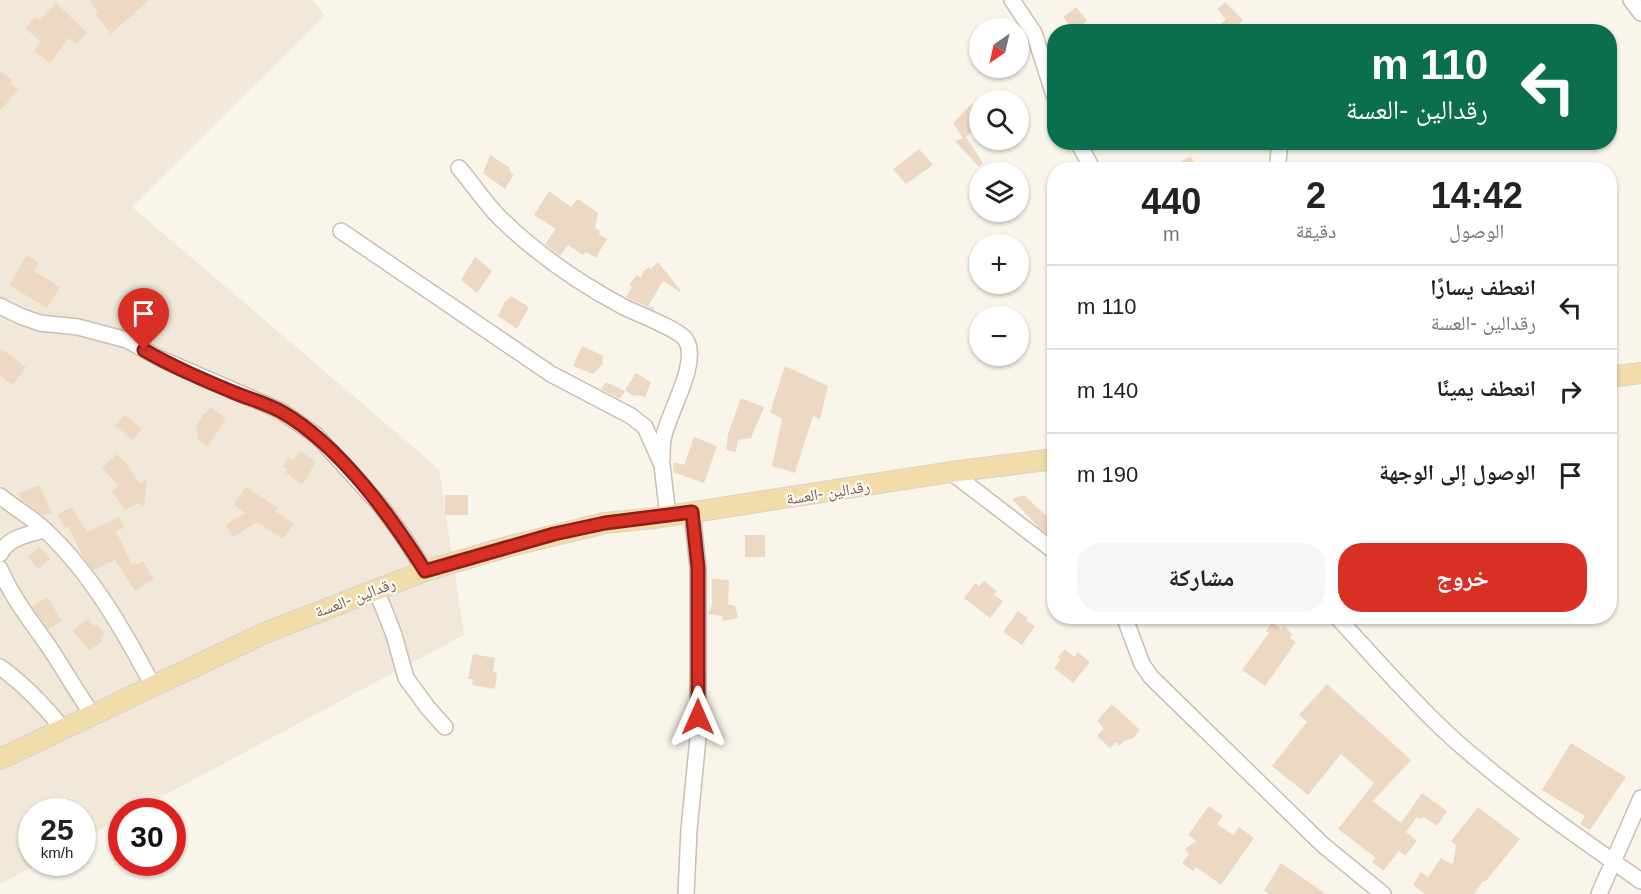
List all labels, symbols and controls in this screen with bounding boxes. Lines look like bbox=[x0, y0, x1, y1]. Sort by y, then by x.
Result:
north arrow bbox=[969, 18, 1029, 78]
map controls bbox=[969, 18, 1029, 366]
text: 110 m bbox=[1371, 41, 1488, 88]
icon: left bbox=[1509, 48, 1587, 126]
button: search bbox=[969, 90, 1029, 150]
text: رقدالين -العسة bbox=[1346, 95, 1488, 125]
button: layers bbox=[969, 162, 1029, 222]
text: 2 bbox=[1306, 175, 1326, 216]
text: 14:42 bbox=[1431, 175, 1523, 216]
text: 440 bbox=[1141, 181, 1201, 222]
text: دقيقة bbox=[1296, 220, 1336, 242]
text: الوصول bbox=[1449, 220, 1504, 242]
text: m bbox=[1163, 223, 1180, 245]
button: + bbox=[969, 234, 1029, 294]
text: انعطف يسارًا bbox=[1430, 275, 1536, 300]
pin bbox=[118, 288, 169, 350]
icon: left bbox=[1554, 291, 1587, 324]
text: 110 m bbox=[1077, 294, 1137, 319]
icon: arrive bbox=[127, 297, 160, 330]
button: − bbox=[969, 306, 1029, 366]
text: رقدالين -العسة bbox=[1431, 312, 1536, 334]
icon: right bbox=[1554, 375, 1587, 408]
text: انعطف يمينًا bbox=[1437, 376, 1536, 401]
text: 140 m bbox=[1077, 378, 1138, 403]
icon: arrive bbox=[1554, 459, 1587, 492]
text: الوصول إلى الوجهة bbox=[1379, 460, 1536, 485]
text: 190 m bbox=[1077, 462, 1138, 487]
street label: رقدالين -العسة bbox=[785, 478, 871, 509]
button: مشاركة bbox=[1077, 543, 1326, 612]
button: خروج bbox=[1338, 543, 1587, 612]
street label: رقدالين -العسة bbox=[313, 574, 398, 622]
position arrow bbox=[666, 685, 730, 749]
speed limit sign: 30 bbox=[108, 798, 186, 876]
text: 25 bbox=[40, 813, 74, 846]
text: km/h bbox=[41, 844, 73, 861]

